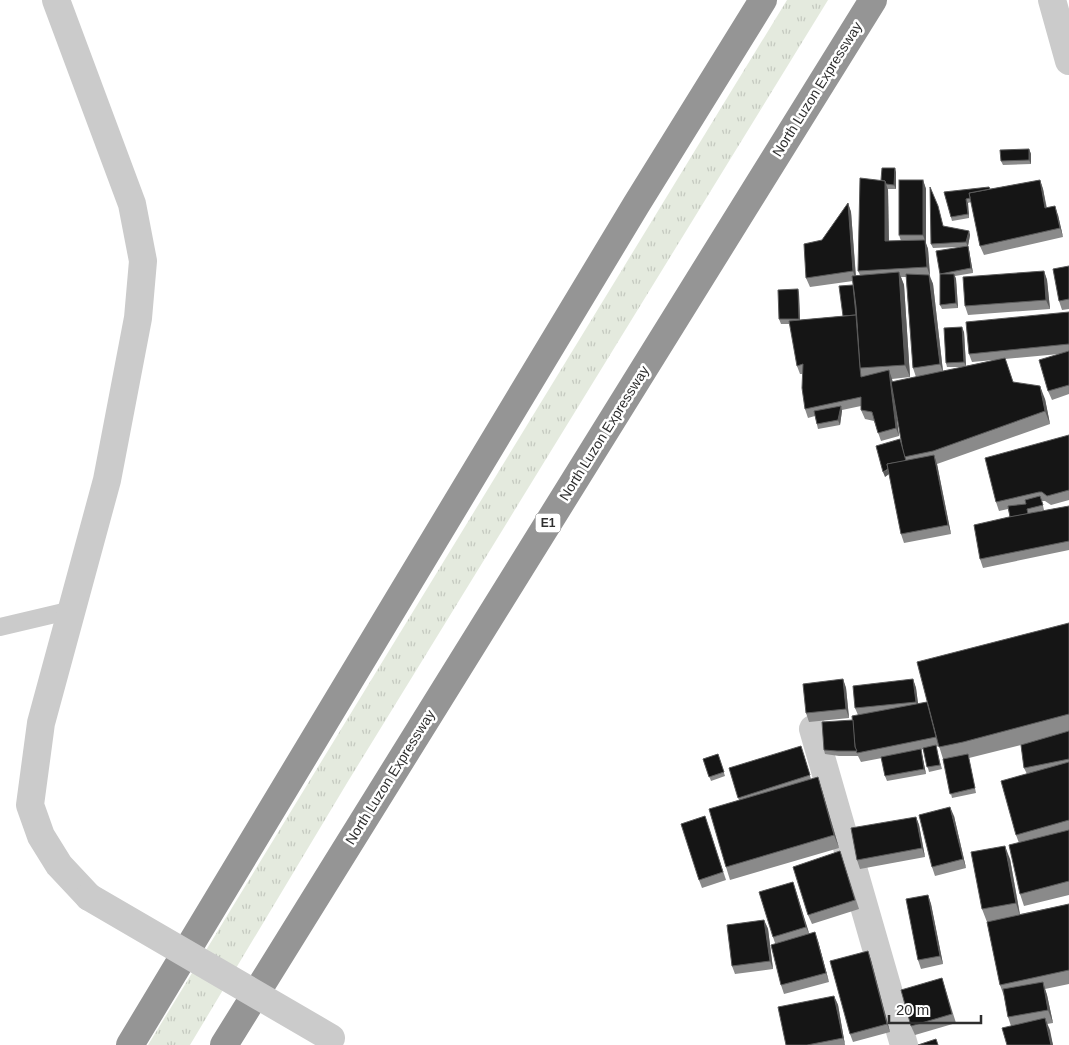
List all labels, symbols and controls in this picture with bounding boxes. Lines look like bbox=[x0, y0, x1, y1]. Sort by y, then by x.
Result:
street label: North Luzon Expressway bbox=[769, 19, 865, 159]
street label: North Luzon Expressway bbox=[556, 363, 652, 503]
road number: E1 bbox=[536, 514, 560, 532]
street label: North Luzon Expressway bbox=[342, 707, 438, 847]
scale bar bbox=[889, 992, 982, 1024]
text: 20 m bbox=[896, 1001, 929, 1018]

